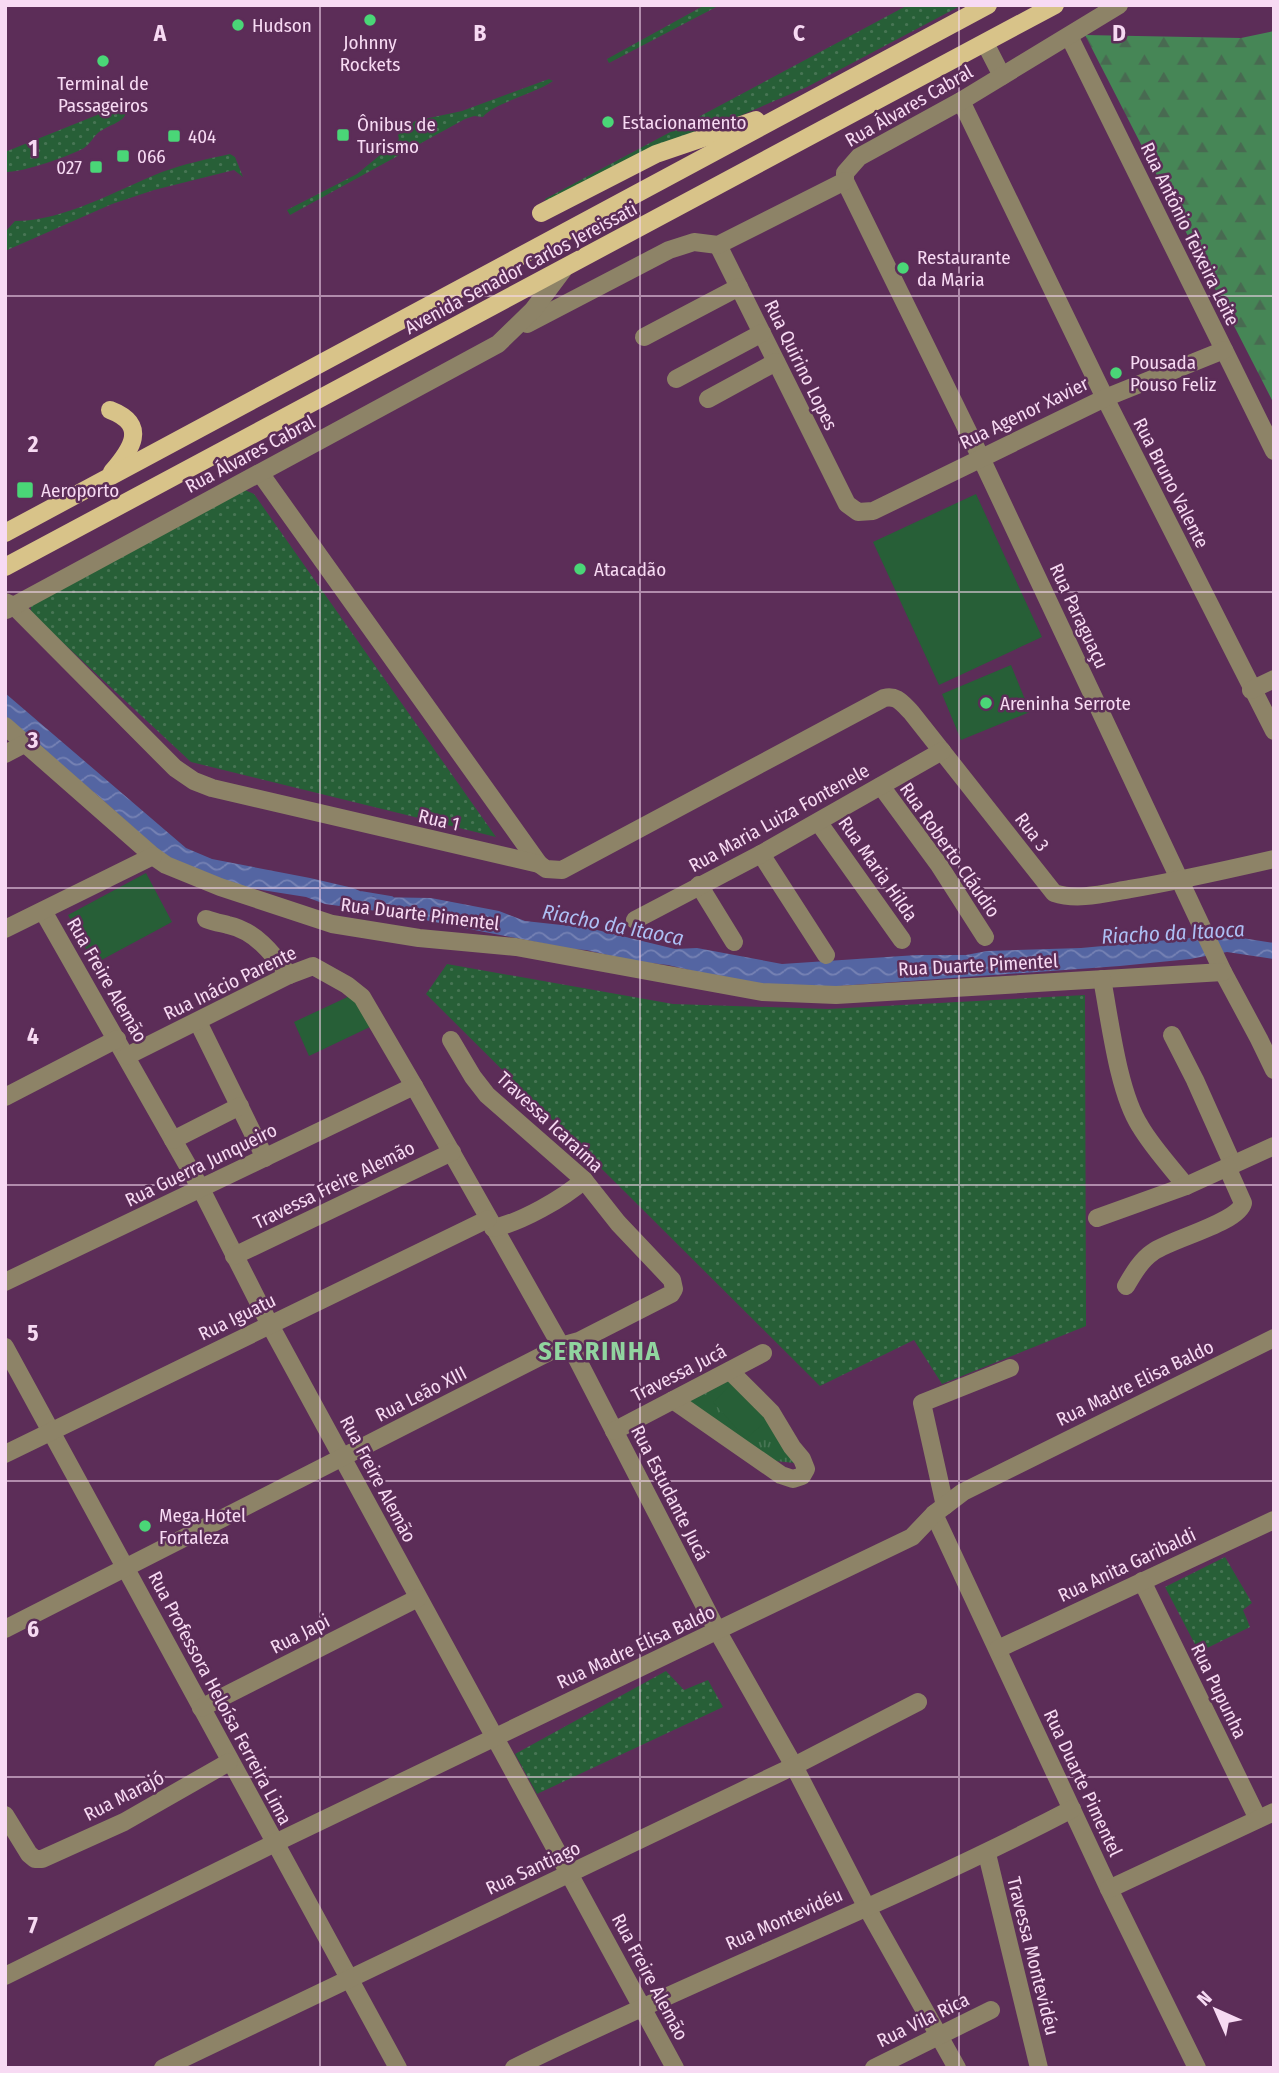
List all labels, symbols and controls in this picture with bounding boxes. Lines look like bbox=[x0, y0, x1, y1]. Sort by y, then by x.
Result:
marker: Johnny Rockets bbox=[362, 12, 378, 28]
place label: Hudson bbox=[252, 14, 312, 37]
marker: Hudson bbox=[230, 17, 246, 33]
text: A bbox=[153, 19, 167, 47]
text: B bbox=[474, 19, 487, 47]
text: C bbox=[793, 19, 805, 47]
text: D bbox=[1112, 19, 1126, 47]
place label: Johnny Rockets bbox=[340, 31, 400, 76]
marker: Terminal de Passageiros bbox=[95, 53, 111, 69]
street label: Rua Álvares Cabral bbox=[841, 60, 977, 152]
place label: Terminal de Passageiros bbox=[57, 72, 149, 117]
place label: Estacionamento bbox=[622, 111, 747, 134]
place label: Ônibus de Turismo bbox=[357, 113, 436, 158]
marker: Estacionamento bbox=[600, 114, 616, 130]
place label: 404 bbox=[188, 125, 216, 148]
marker: Ônibus de Turismo bbox=[335, 127, 351, 143]
marker: 404 bbox=[166, 128, 182, 144]
text: 1 bbox=[28, 134, 38, 162]
street label: Rua Antônio Teixeira Leite bbox=[1136, 139, 1244, 329]
place label: 066 bbox=[137, 145, 166, 168]
marker: 066 bbox=[115, 148, 131, 164]
place label: 027 bbox=[56, 156, 82, 179]
marker: 027 bbox=[88, 159, 104, 175]
street label: Avenida Senador Carlos Jereissati bbox=[401, 197, 641, 339]
place label: Restaurante da Maria bbox=[917, 246, 1011, 291]
marker: Restaurante da Maria bbox=[895, 260, 911, 276]
street label: Rua Quirino Lopes bbox=[759, 296, 843, 434]
place label: Pousada Pouso Feliz bbox=[1130, 351, 1217, 396]
marker: Pousada Pouso Feliz bbox=[1108, 365, 1124, 381]
street label: Rua Agenor Xavier bbox=[956, 372, 1093, 454]
street label: Rua Álvares Cabral bbox=[181, 410, 319, 498]
street label: Rua Bruno Valente bbox=[1128, 414, 1214, 552]
text: 2 bbox=[27, 430, 39, 458]
place label: Aeroporto bbox=[41, 479, 119, 502]
marker: Aeroporto bbox=[15, 480, 35, 500]
place label: Atacadão bbox=[594, 558, 666, 581]
street label: Rua Paraguaçu bbox=[1045, 560, 1113, 672]
marker: Atacadão bbox=[572, 561, 588, 577]
place label: Areninha Serrote bbox=[1000, 692, 1131, 715]
marker: Areninha Serrote bbox=[978, 695, 994, 711]
text: 3 bbox=[27, 726, 39, 754]
street label: Rua Maria Luiza Fontenele bbox=[685, 759, 873, 877]
street label: Rua Roberto Cláudio bbox=[895, 778, 1005, 922]
street label: Rua 1 bbox=[416, 804, 462, 836]
street label: Rua 3 bbox=[1010, 808, 1054, 856]
street label: Rua Maria Hilda bbox=[833, 812, 923, 926]
street label: Rua Duarte Pimentel bbox=[339, 893, 501, 935]
water label: Riacho da Itaoca bbox=[540, 899, 686, 951]
street label: Rua Freire Alemão bbox=[62, 914, 152, 1046]
water label: Riacho da Itaoca bbox=[1101, 916, 1245, 950]
street label: Rua Inácio Parente bbox=[160, 941, 300, 1025]
street label: Rua Duarte Pimentel bbox=[898, 949, 1058, 981]
text: 4 bbox=[27, 1022, 39, 1050]
street label: Travessa Icaraíma bbox=[492, 1067, 608, 1177]
street label: Rua Guerra Junqueiro bbox=[121, 1118, 281, 1212]
street label: Travessa Freire Alemão bbox=[249, 1136, 419, 1234]
street label: Rua Iguatu bbox=[195, 1288, 279, 1346]
text: 5 bbox=[27, 1319, 39, 1347]
street label: Rua Madre Elisa Baldo bbox=[1053, 1335, 1217, 1431]
district label: SERRINHA bbox=[538, 1336, 662, 1367]
street label: Travessa Jucá bbox=[628, 1339, 730, 1407]
street label: Rua Leão XIII bbox=[372, 1361, 470, 1427]
street label: Rua Freire Alemão bbox=[335, 1412, 421, 1546]
street label: Rua Estudante Jucá bbox=[626, 1421, 714, 1565]
place label: Mega Hotel Fortaleza bbox=[159, 1504, 246, 1549]
marker: Mega Hotel Fortaleza bbox=[137, 1518, 153, 1534]
street label: Rua Anita Garibaldi bbox=[1054, 1523, 1200, 1607]
street label: Rua Professora Heloísa Ferreira Lima bbox=[143, 1567, 297, 1829]
street label: Rua Madre Elisa Baldo bbox=[553, 1600, 719, 1694]
street label: Rua Japi bbox=[267, 1609, 333, 1659]
text: 6 bbox=[27, 1615, 39, 1643]
street label: Rua Pupunha bbox=[1186, 1640, 1252, 1742]
street label: Rua Duarte Pimentel bbox=[1039, 1706, 1127, 1860]
street label: Rua Marajó bbox=[80, 1766, 168, 1826]
street label: Rua Santiago bbox=[482, 1836, 584, 1900]
street label: Travessa Montevidéu bbox=[1002, 1875, 1064, 2037]
street label: Rua Montevidéu bbox=[722, 1883, 846, 1955]
street label: Rua Freire Alemão bbox=[607, 1910, 693, 2044]
text: 7 bbox=[28, 1911, 38, 1939]
north arrow bbox=[1181, 1975, 1251, 2045]
text: N bbox=[1192, 1986, 1216, 2010]
street label: Rua Vila Rica bbox=[873, 1988, 973, 2052]

